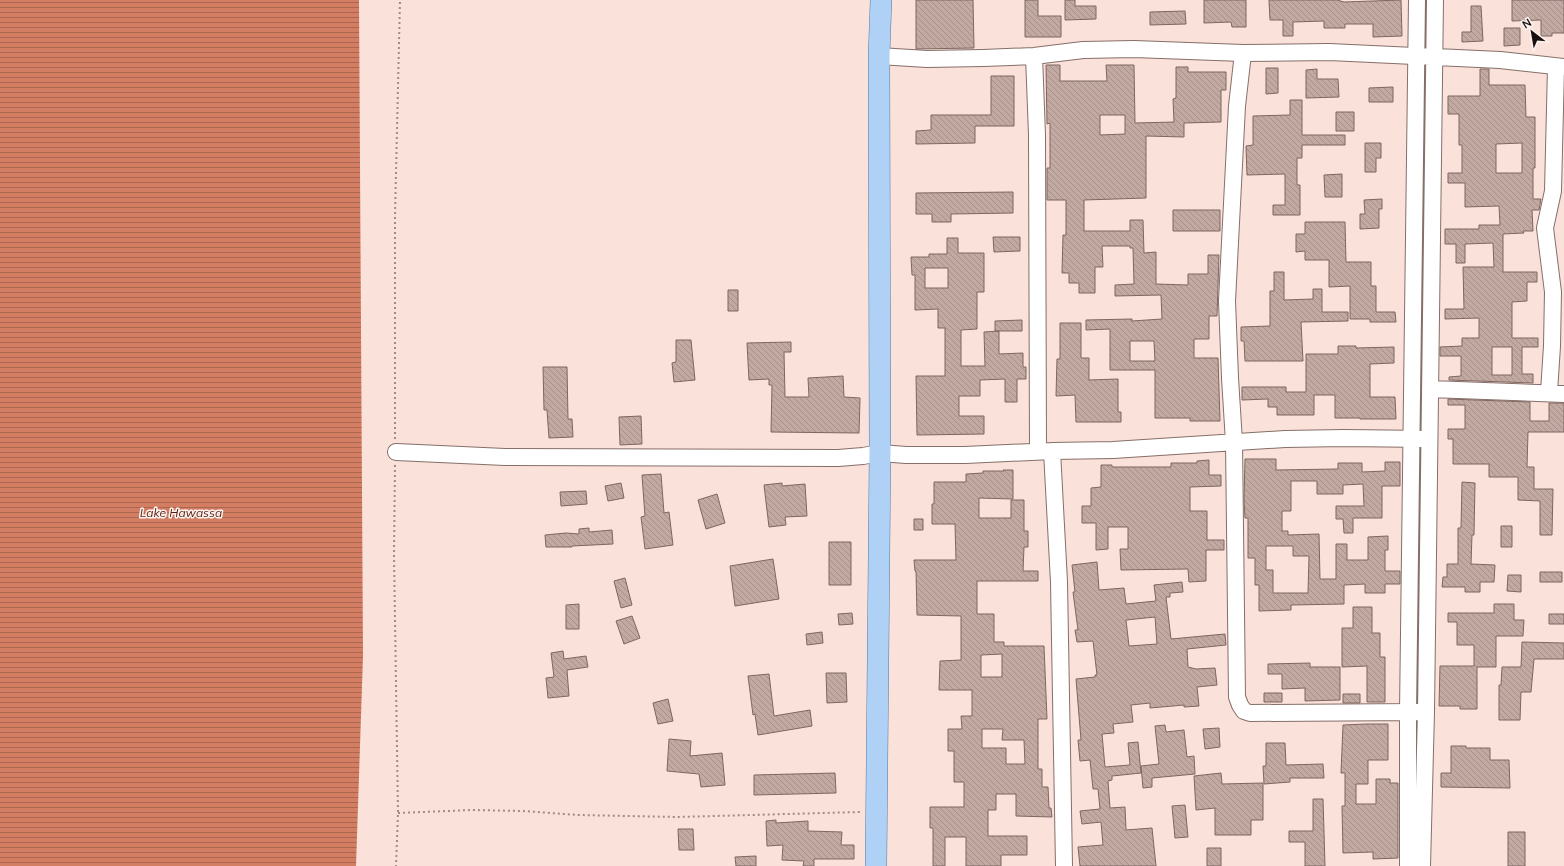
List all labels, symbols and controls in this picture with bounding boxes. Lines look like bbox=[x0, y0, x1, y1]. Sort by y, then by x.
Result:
north arrow bbox=[1512, 12, 1552, 52]
text: N bbox=[1520, 15, 1534, 32]
water label: Lake Hawassa bbox=[140, 505, 222, 520]

